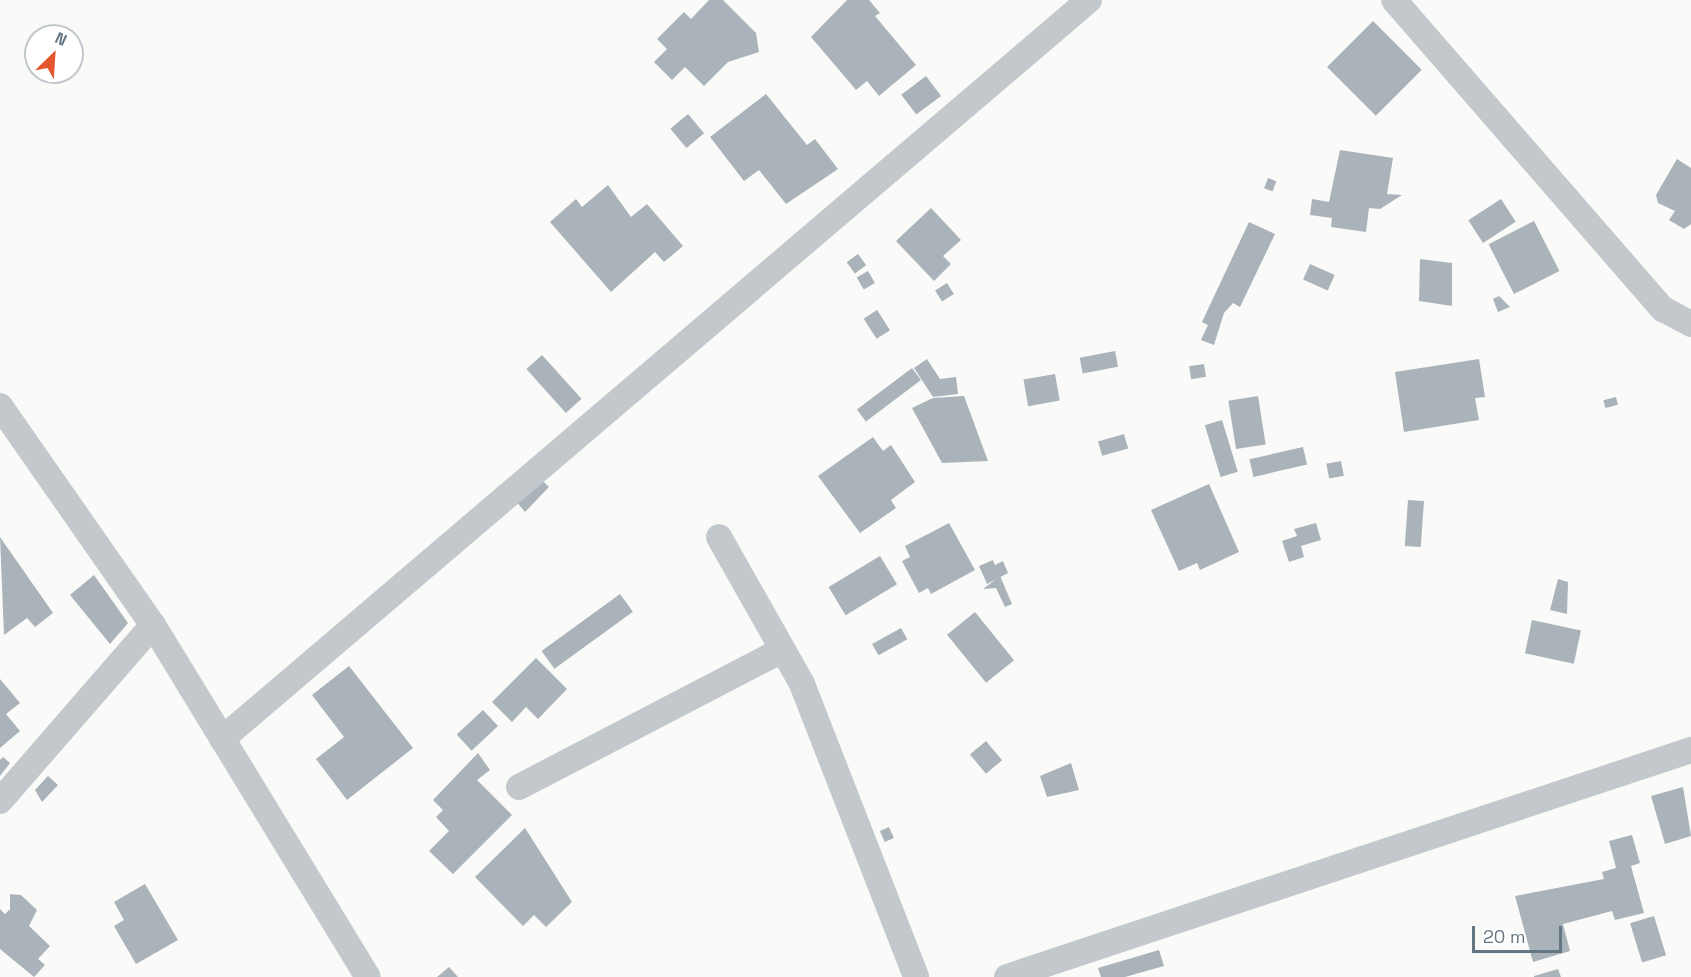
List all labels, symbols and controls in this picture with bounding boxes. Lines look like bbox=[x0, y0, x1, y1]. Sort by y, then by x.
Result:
north arrow bbox=[24, 24, 84, 84]
text: N bbox=[52, 27, 70, 51]
scale bar bbox=[1475, 914, 1565, 952]
text: 20 m bbox=[1483, 925, 1526, 948]

